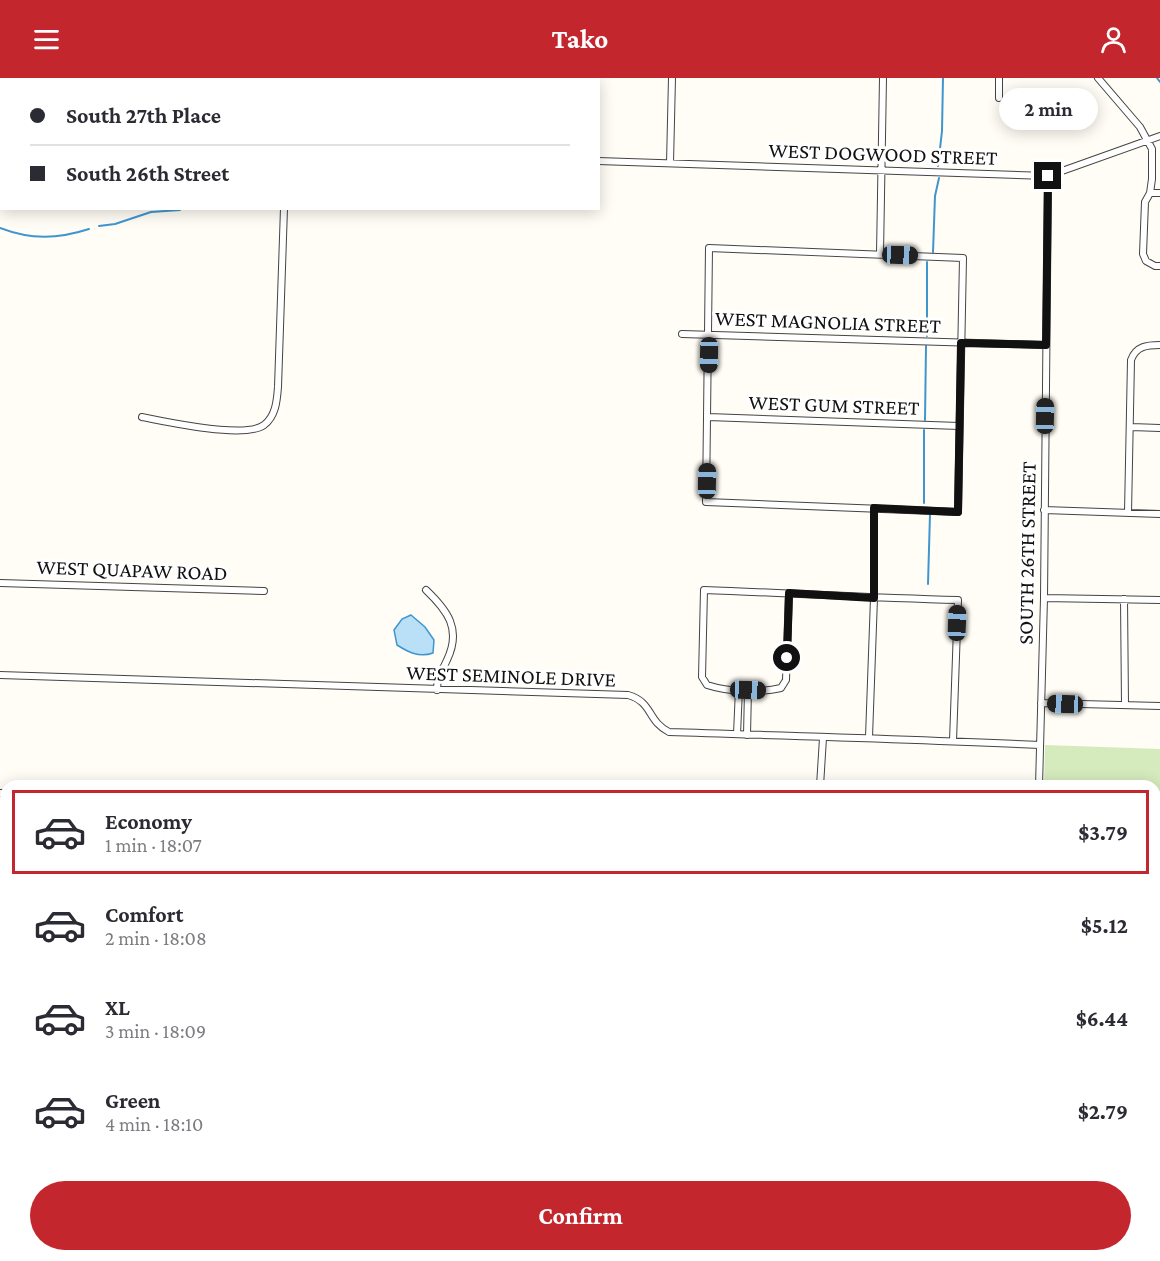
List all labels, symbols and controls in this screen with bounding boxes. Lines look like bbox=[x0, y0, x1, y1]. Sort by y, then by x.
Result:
icon: menu bbox=[30, 23, 63, 56]
icon: person bbox=[1097, 23, 1130, 56]
text: Tako bbox=[552, 24, 608, 54]
callout: 2 min bbox=[998, 89, 1098, 131]
text: 2 min bbox=[1024, 98, 1073, 120]
text: South 27th Place bbox=[66, 103, 221, 128]
street label: WEST DOGWOOD STREET bbox=[768, 138, 999, 170]
text: South 26th Street bbox=[66, 161, 229, 186]
route end bbox=[1034, 162, 1061, 189]
car bbox=[882, 245, 918, 265]
street label: WEST MAGNOLIA STREET bbox=[715, 306, 942, 338]
car bbox=[700, 337, 718, 373]
street label: WEST GUM STREET bbox=[748, 390, 920, 420]
car bbox=[1036, 398, 1054, 434]
street label: SOUTH 26TH STREET bbox=[1013, 461, 1041, 645]
car bbox=[698, 463, 716, 499]
street label: WEST QUAPAW ROAD bbox=[36, 555, 228, 585]
car bbox=[947, 605, 967, 641]
route start bbox=[773, 644, 800, 671]
street label: WEST SEMINOLE DRIVE bbox=[406, 660, 616, 692]
car bbox=[730, 680, 766, 700]
car bbox=[1047, 694, 1083, 714]
icon: car bbox=[33, 805, 87, 859]
text: Economy bbox=[105, 809, 192, 834]
text: $3.79 bbox=[1078, 820, 1128, 845]
text: 1 min · 18:07 bbox=[105, 834, 202, 856]
icon: car bbox=[33, 898, 87, 952]
text: Comfort bbox=[105, 902, 183, 927]
text: $5.12 bbox=[1081, 913, 1128, 938]
text: 2 min · 18:08 bbox=[105, 927, 207, 949]
icon: car bbox=[33, 991, 87, 1045]
text: XL bbox=[105, 995, 130, 1020]
text: $6.44 bbox=[1076, 1006, 1128, 1031]
text: 3 min · 18:09 bbox=[105, 1020, 206, 1042]
icon: car bbox=[33, 1084, 87, 1138]
text: Green bbox=[105, 1088, 161, 1113]
text: $2.79 bbox=[1078, 1099, 1128, 1124]
text: 4 min · 18:10 bbox=[105, 1113, 203, 1135]
button: Confirm bbox=[30, 1181, 1131, 1250]

